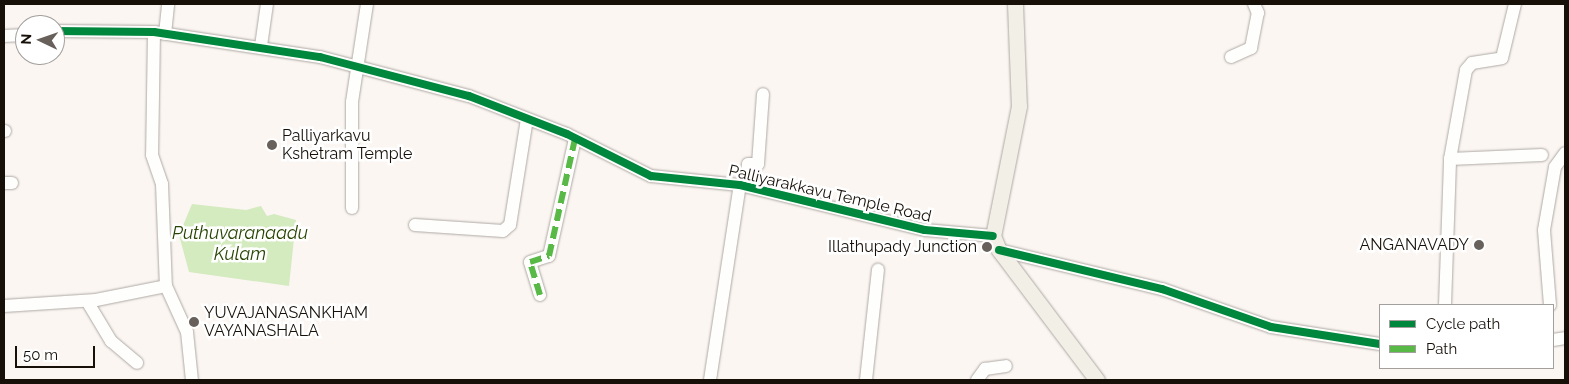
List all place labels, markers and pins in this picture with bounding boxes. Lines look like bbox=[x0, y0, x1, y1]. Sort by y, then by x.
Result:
place label: Palliyarkavu Kshetram Temple bbox=[282, 126, 413, 164]
marker: Palliyarkavu Kshetram Temple bbox=[266, 139, 278, 151]
place label: ANGANAVADY bbox=[1359, 235, 1469, 255]
place label: Illathupady Junction bbox=[827, 237, 977, 257]
marker: ANGANAVADY bbox=[1473, 239, 1485, 251]
marker: Illathupady Junction bbox=[981, 241, 993, 253]
place label: YUVAJANASANKHAM VAYANASHALA bbox=[204, 303, 368, 341]
marker: YUVAJANASANKHAM VAYANASHALA bbox=[188, 316, 200, 328]

